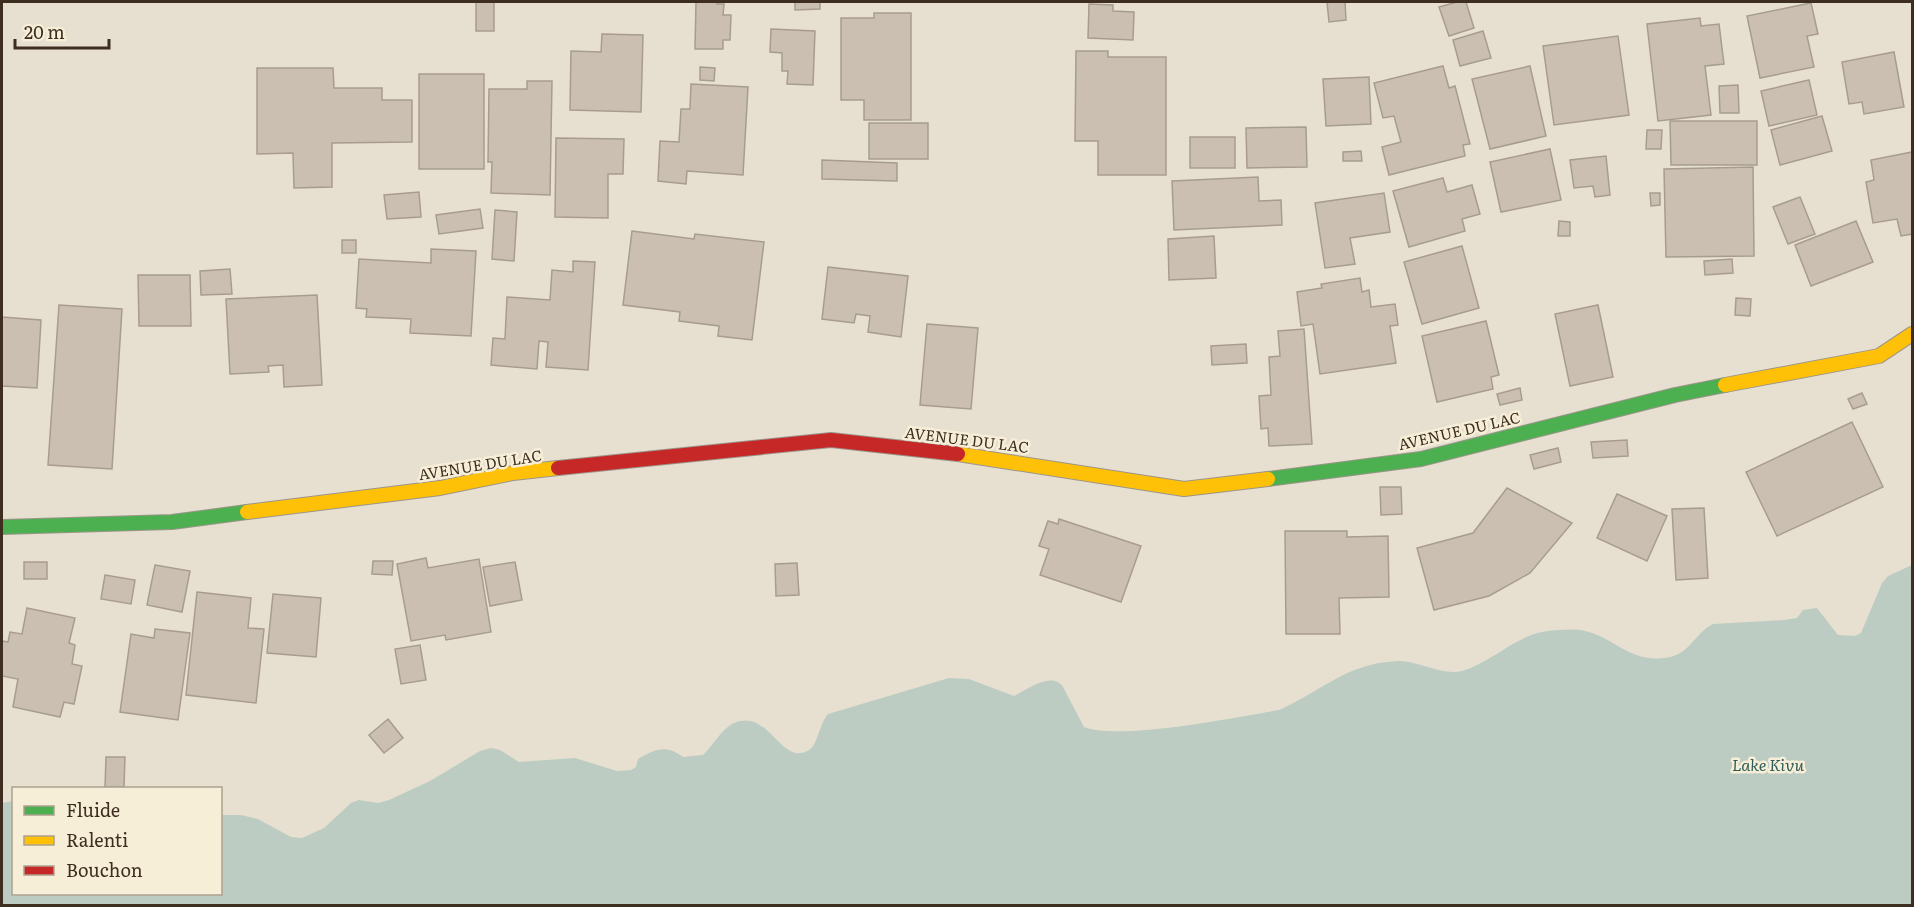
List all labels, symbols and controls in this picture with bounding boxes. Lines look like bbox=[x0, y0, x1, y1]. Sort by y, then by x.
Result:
scale bar bbox=[15, 12, 110, 50]
text: 20 m bbox=[24, 18, 65, 45]
street label: AVENUE DU LAC bbox=[1396, 405, 1522, 455]
street label: AVENUE DU LAC bbox=[904, 420, 1030, 458]
street label: AVENUE DU LAC bbox=[417, 443, 543, 485]
water label: Lake Kivu bbox=[1732, 752, 1805, 776]
legend bbox=[12, 787, 222, 895]
text: Fluide bbox=[66, 796, 120, 823]
text: Ralenti bbox=[66, 826, 128, 853]
text: Bouchon bbox=[66, 856, 143, 883]

